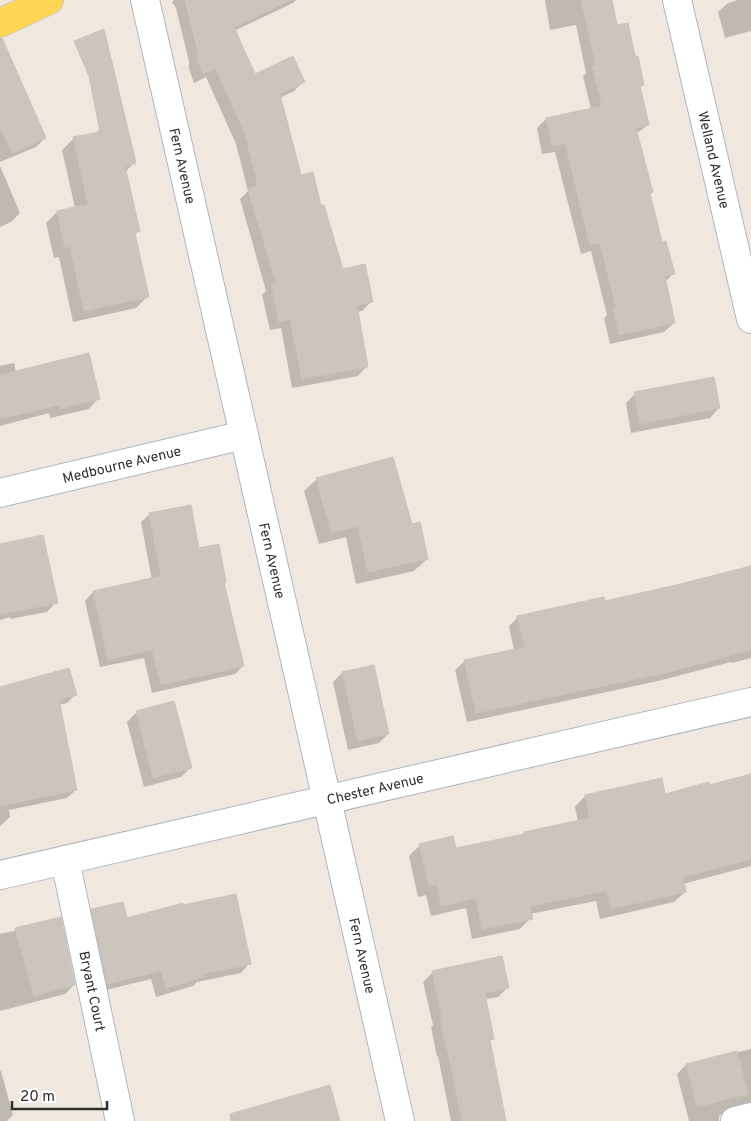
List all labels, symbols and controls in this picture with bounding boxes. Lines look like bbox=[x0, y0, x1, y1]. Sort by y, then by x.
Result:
street label: Welland Avenue bbox=[693, 110, 732, 210]
street label: Fern Avenue bbox=[164, 127, 198, 206]
street label: Medbourne Avenue bbox=[61, 443, 183, 488]
street label: Fern Avenue bbox=[254, 521, 288, 601]
street label: Chester Avenue bbox=[325, 771, 426, 809]
street label: Fern Avenue bbox=[344, 916, 378, 995]
street label: Bryant Court bbox=[74, 950, 108, 1033]
scale bar bbox=[12, 1078, 108, 1110]
text: 20 m bbox=[20, 1088, 55, 1107]

